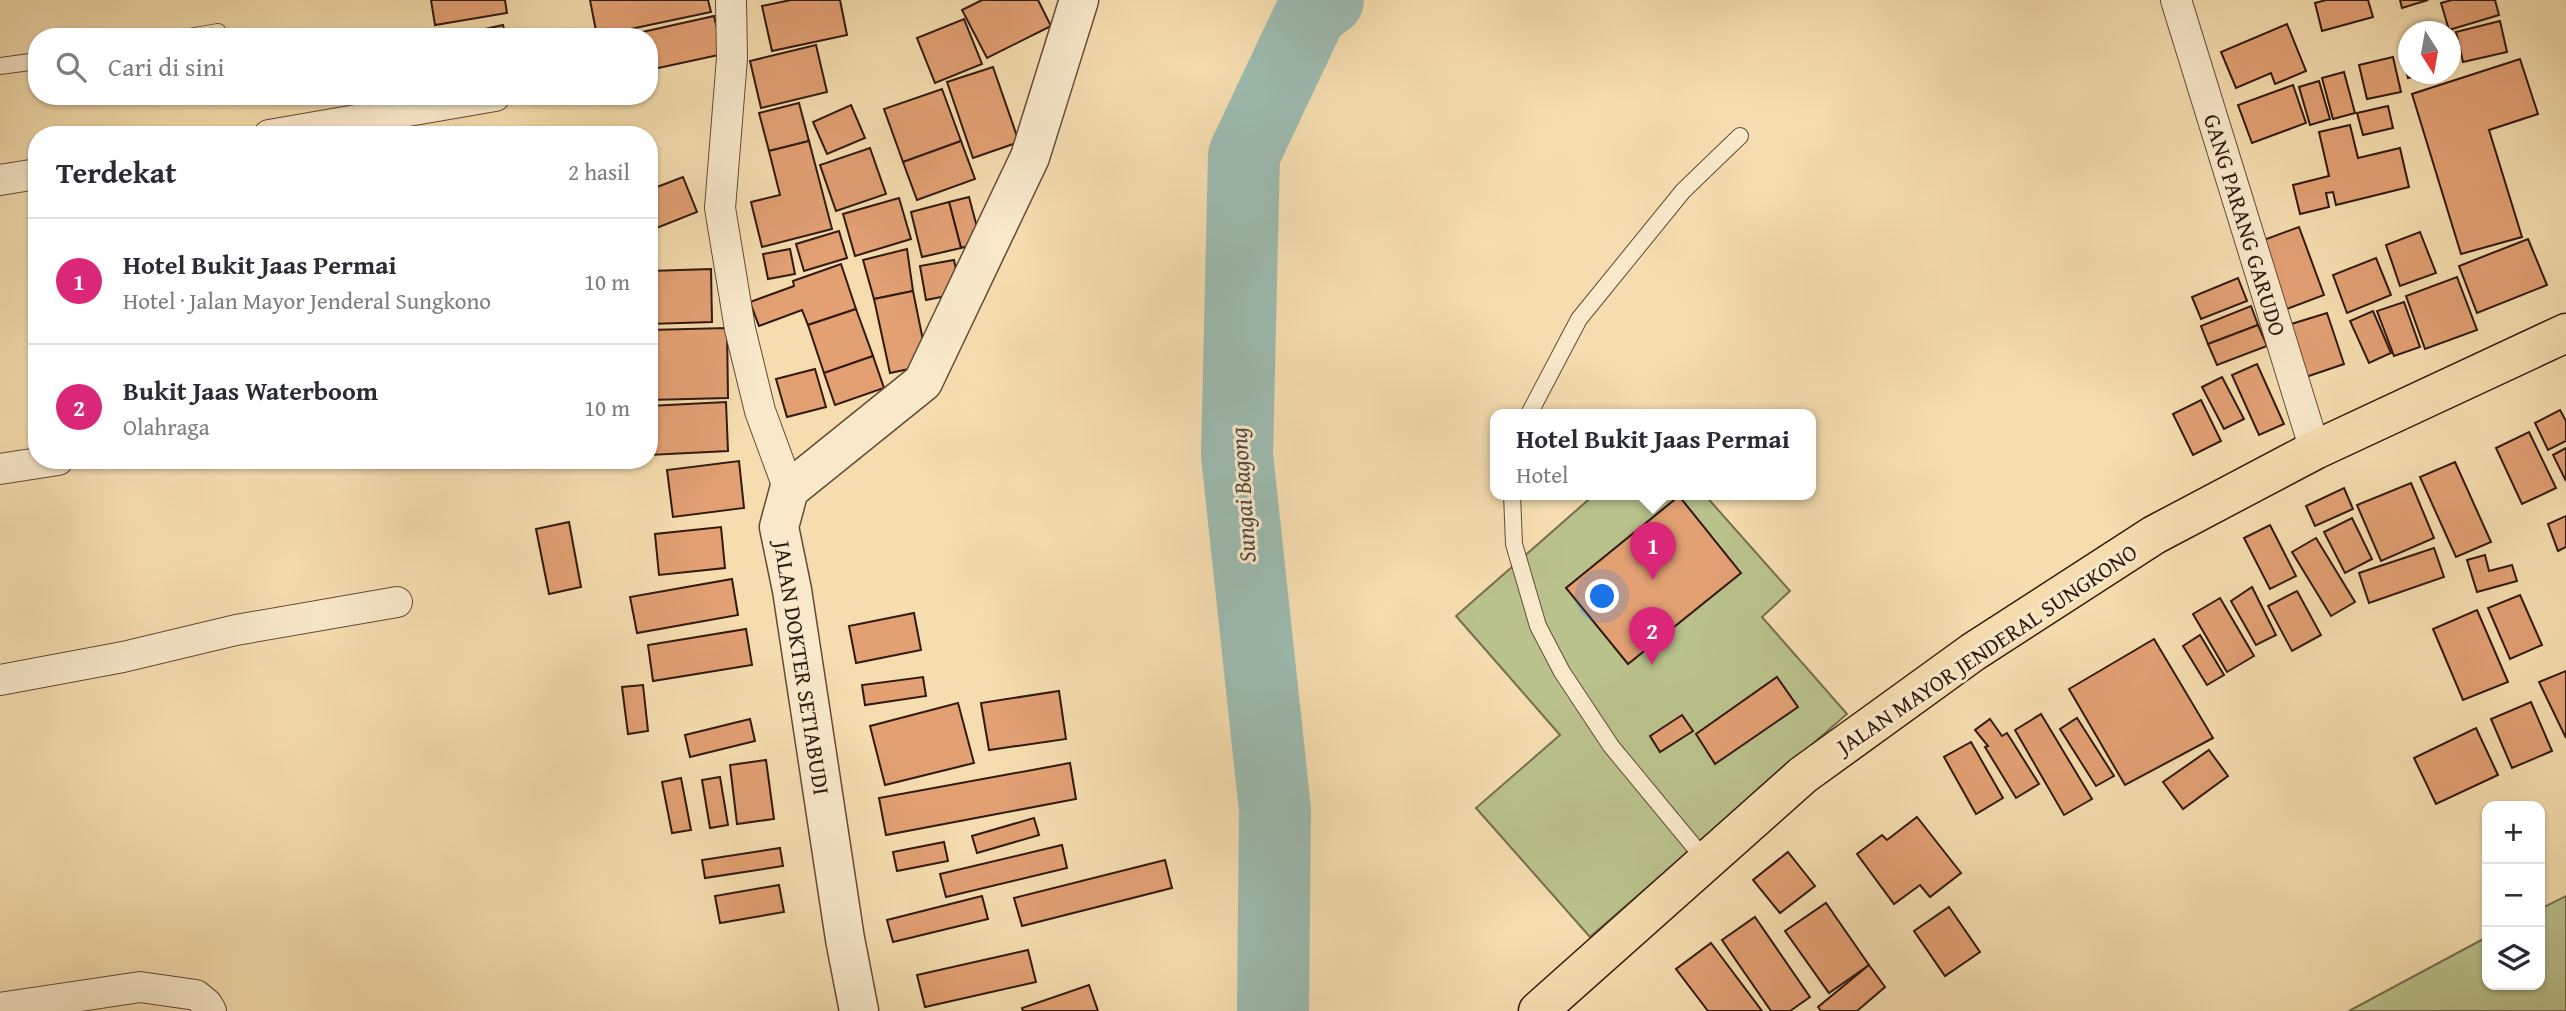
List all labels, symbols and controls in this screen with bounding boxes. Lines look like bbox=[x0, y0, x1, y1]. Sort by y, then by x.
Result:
north arrow bbox=[2398, 21, 2461, 84]
search box bbox=[28, 28, 658, 105]
text: Cari di sini bbox=[108, 47, 225, 86]
icon: search bbox=[52, 48, 90, 86]
street label: GANG PARANG GARUDO bbox=[2196, 110, 2295, 340]
text: Terdekat bbox=[56, 150, 176, 194]
text: 2 hasil bbox=[568, 155, 630, 188]
text: Hotel Bukit Jaas Permai bbox=[123, 245, 397, 284]
text: 1 bbox=[73, 265, 85, 298]
text: 10 m bbox=[584, 265, 630, 298]
text: Hotel · Jalan Mayor Jenderal Sungkono bbox=[123, 284, 491, 317]
text: Bukit Jaas Waterboom bbox=[123, 371, 378, 410]
text: 2 bbox=[73, 391, 85, 424]
text: 10 m bbox=[584, 391, 630, 424]
popup bbox=[1490, 409, 1816, 500]
text: Olahraga bbox=[123, 410, 210, 443]
text: Hotel Bukit Jaas Permai bbox=[1516, 419, 1790, 458]
water label: Sungai Bagong bbox=[1220, 426, 1265, 564]
text: Hotel bbox=[1516, 458, 1569, 491]
pin: 1 bbox=[1630, 522, 1676, 580]
street label: JALAN MAYOR JENDERAL SUNGKONO bbox=[1827, 535, 2144, 764]
street label: JALAN DOKTER SETIABUDI bbox=[766, 536, 839, 797]
your location bbox=[1585, 579, 1619, 613]
pin: 2 bbox=[1629, 607, 1675, 665]
map controls bbox=[2482, 801, 2545, 990]
button: + bbox=[2482, 801, 2545, 864]
button: − bbox=[2482, 864, 2545, 927]
button: layers bbox=[2482, 927, 2545, 990]

